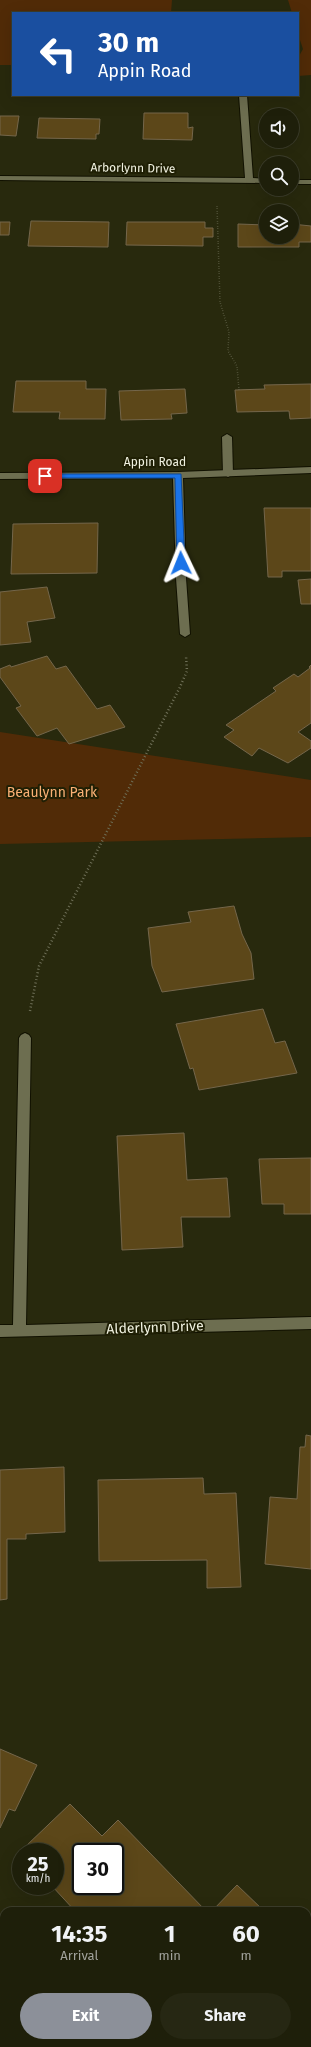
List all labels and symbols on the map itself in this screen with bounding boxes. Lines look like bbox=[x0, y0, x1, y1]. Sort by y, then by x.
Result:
street label: Arborlynn Drive bbox=[90, 160, 176, 176]
street label: Appin Road bbox=[124, 455, 186, 469]
pin bbox=[28, 459, 62, 493]
position arrow bbox=[160, 542, 202, 584]
park label: Beaulynn Park bbox=[7, 784, 98, 801]
street label: Alderlynn Drive bbox=[106, 1317, 204, 1338]
speed limit sign: 30 bbox=[72, 1843, 124, 1895]

